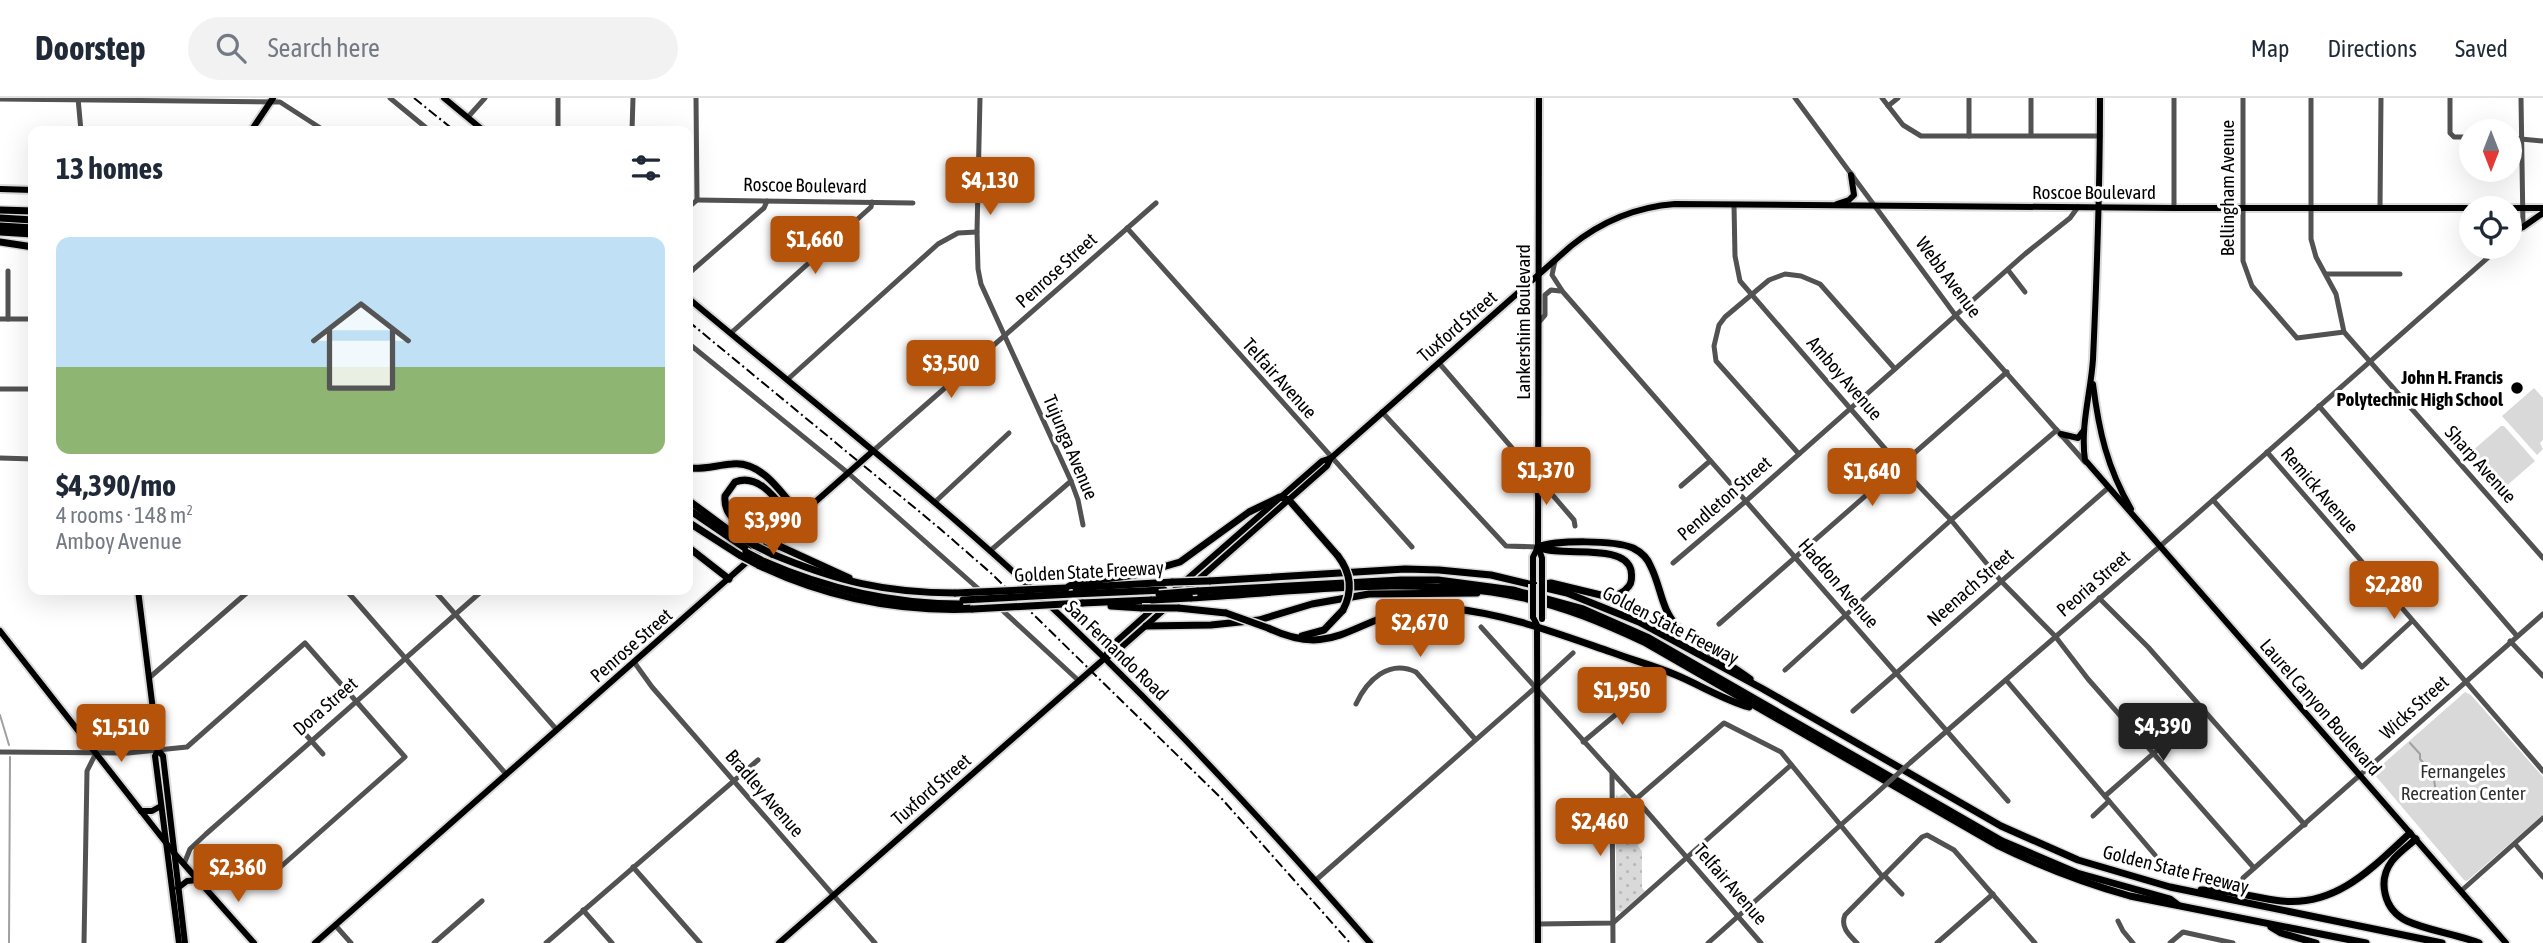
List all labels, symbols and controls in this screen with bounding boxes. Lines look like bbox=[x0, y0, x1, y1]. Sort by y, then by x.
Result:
search box bbox=[188, 17, 678, 80]
text: Doorstep bbox=[35, 29, 146, 67]
icon: search bbox=[212, 29, 250, 67]
text: Search here bbox=[268, 33, 380, 63]
text: Map bbox=[2251, 35, 2289, 62]
text: Directions bbox=[2327, 35, 2417, 62]
text: Saved bbox=[2455, 35, 2508, 62]
north arrow bbox=[2459, 119, 2522, 182]
map controls bbox=[2459, 119, 2522, 259]
street label: Bellingham Avenue bbox=[2216, 120, 2238, 256]
icon: filters bbox=[627, 149, 665, 187]
text: 13 homes bbox=[56, 151, 163, 185]
pin: $4,130 bbox=[933, 158, 1047, 217]
text: $4,130 bbox=[962, 167, 1019, 193]
street label: Roscoe Boulevard bbox=[743, 173, 867, 197]
street label: Roscoe Boulevard bbox=[2032, 181, 2156, 203]
button: locate bbox=[2459, 196, 2522, 259]
pin: $1,660 bbox=[758, 216, 872, 276]
text: $1,660 bbox=[787, 226, 844, 252]
street label: Penrose Street bbox=[1011, 228, 1101, 312]
street label: Webb Avenue bbox=[1912, 232, 1986, 322]
street label: Lankershim Boulevard bbox=[1512, 244, 1534, 400]
icon: home bbox=[298, 283, 424, 409]
street label: Tuxford Street bbox=[1413, 286, 1501, 366]
street label: Amboy Avenue bbox=[1803, 332, 1887, 424]
street label: Telfair Avenue bbox=[1238, 333, 1322, 423]
pin: $3,500 bbox=[894, 341, 1008, 400]
text: $3,500 bbox=[923, 350, 980, 376]
place label: John H. Francis Polytechnic High School bbox=[2336, 366, 2504, 410]
marker: John H. Francis Polytechnic High School bbox=[2509, 380, 2525, 396]
street label: Tujunga Avenue bbox=[1039, 392, 1103, 502]
street label: Sharp Avenue bbox=[2441, 421, 2521, 507]
street label: Remick Avenue bbox=[2277, 442, 2363, 538]
pin: $1,370 bbox=[1489, 448, 1603, 507]
pin: $1,640 bbox=[1815, 448, 1929, 508]
street label: Pendleton Street bbox=[1673, 451, 1775, 545]
text: $1,370 bbox=[1518, 457, 1575, 483]
text: $1,640 bbox=[1844, 458, 1901, 484]
text: $4,390/mo bbox=[56, 468, 176, 502]
pin: $3,990 bbox=[716, 498, 830, 557]
text: 4 rooms · 148 m² bbox=[56, 502, 193, 528]
text: $3,990 bbox=[745, 507, 802, 533]
text: Amboy Avenue bbox=[56, 528, 182, 554]
street label: Haddon Avenue bbox=[1794, 534, 1884, 632]
street label: Neenach Street bbox=[1922, 544, 2018, 630]
street label: Peoria Street bbox=[2052, 545, 2134, 621]
street label: Golden State Freeway bbox=[1014, 556, 1165, 586]
pin: $2,280 bbox=[2337, 561, 2451, 621]
text: $2,280 bbox=[2366, 571, 2423, 597]
street label: Golden State Freeway bbox=[1599, 581, 1743, 669]
street label: San Fernando Road bbox=[1061, 595, 1173, 705]
pin: $2,670 bbox=[1363, 600, 1477, 659]
street label: Penrose Street bbox=[586, 604, 676, 686]
text: $2,670 bbox=[1392, 609, 1449, 635]
street label: Laurel Canyon Boulevard bbox=[2256, 634, 2386, 780]
pin: $1,950 bbox=[1565, 668, 1679, 727]
street label: Wicks Street bbox=[2375, 671, 2453, 743]
street label: Dora Street bbox=[288, 672, 362, 740]
text: $1,950 bbox=[1594, 677, 1651, 703]
pin: $1,510 bbox=[64, 704, 178, 764]
pin: $4,390 bbox=[2106, 704, 2220, 763]
text: $4,390 bbox=[2135, 713, 2192, 739]
text: $1,510 bbox=[93, 714, 150, 740]
street label: Bradley Avenue bbox=[721, 745, 809, 841]
street label: Tuxford Street bbox=[887, 749, 975, 829]
park label: Fernangeles Recreation Center bbox=[2401, 760, 2526, 804]
pin: $2,460 bbox=[1543, 798, 1657, 858]
text: $2,460 bbox=[1572, 808, 1629, 834]
street label: Telfair Avenue bbox=[1690, 839, 1772, 929]
street label: Golden State Freeway bbox=[2101, 840, 2251, 898]
pin: $2,360 bbox=[181, 844, 295, 904]
text: $2,360 bbox=[210, 854, 267, 880]

